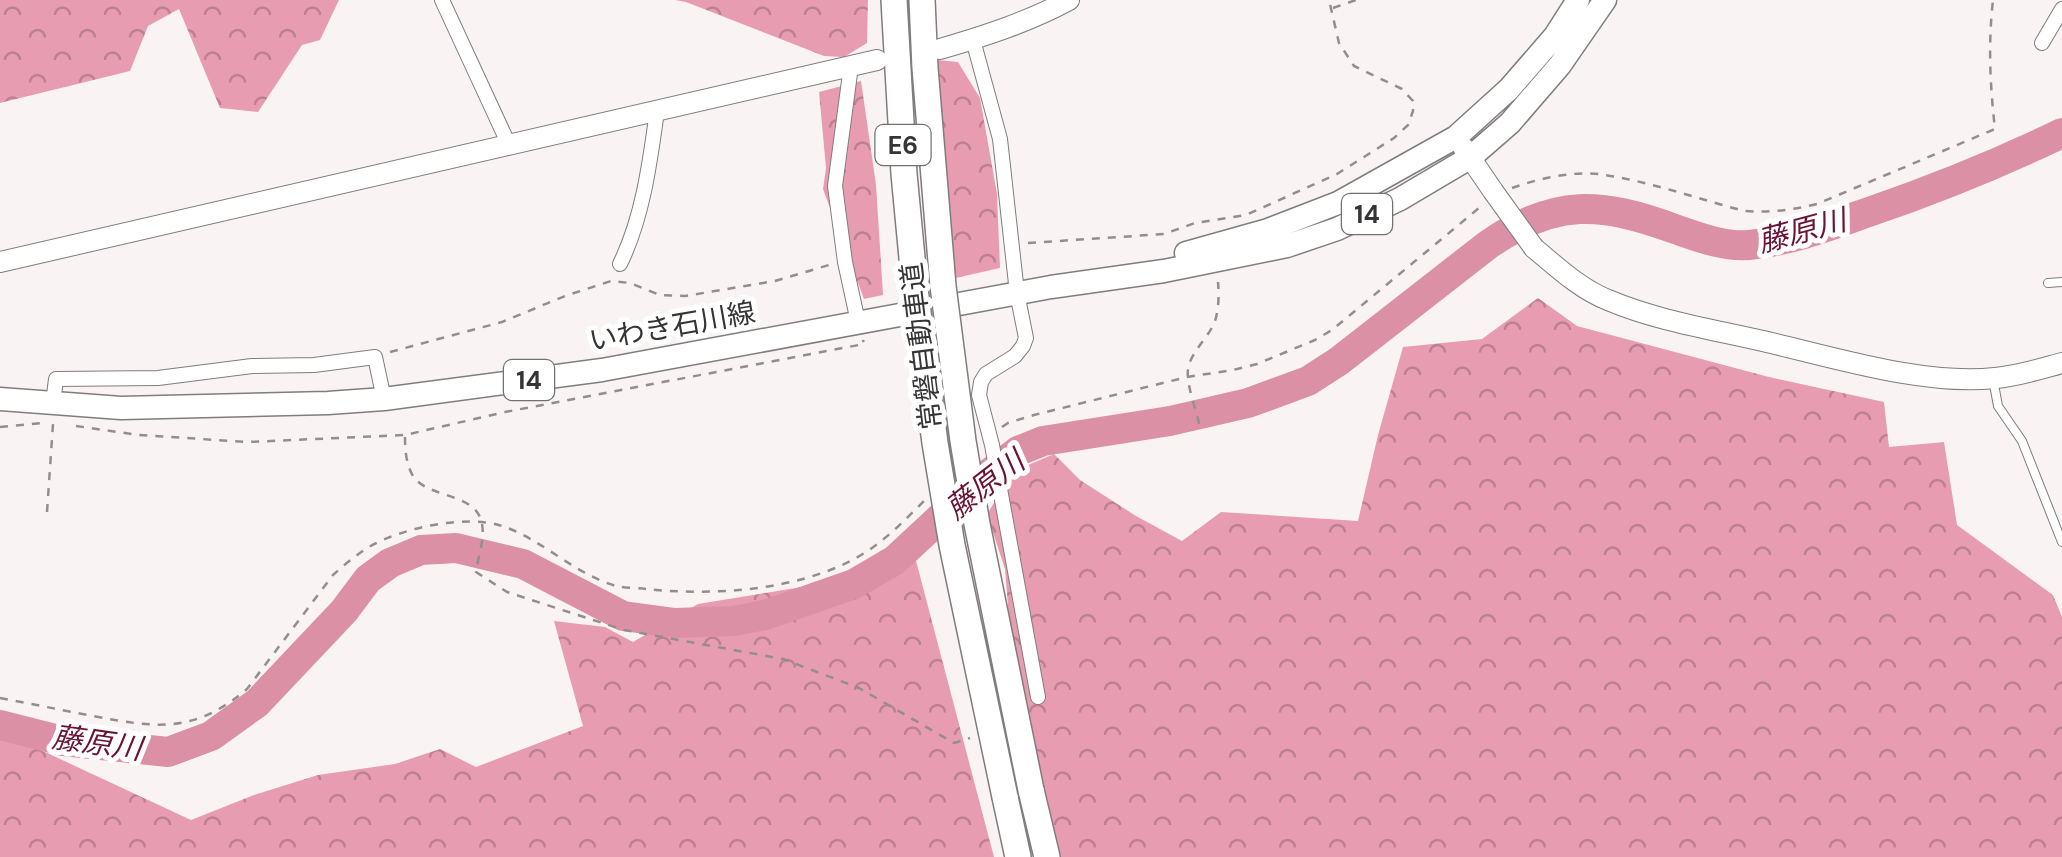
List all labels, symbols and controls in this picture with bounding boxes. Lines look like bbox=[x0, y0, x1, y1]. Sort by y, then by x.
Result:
road number: E6 bbox=[876, 125, 930, 165]
road number: 14 bbox=[1342, 194, 1392, 234]
water label: 藤原川 bbox=[1753, 199, 1853, 261]
street label: 常磐自動車道 bbox=[893, 260, 950, 432]
street label: いわき石川線 bbox=[586, 294, 758, 359]
road number: 14 bbox=[504, 360, 554, 400]
water label: 藤原川 bbox=[937, 440, 1035, 528]
water label: 藤原川 bbox=[50, 717, 147, 768]

